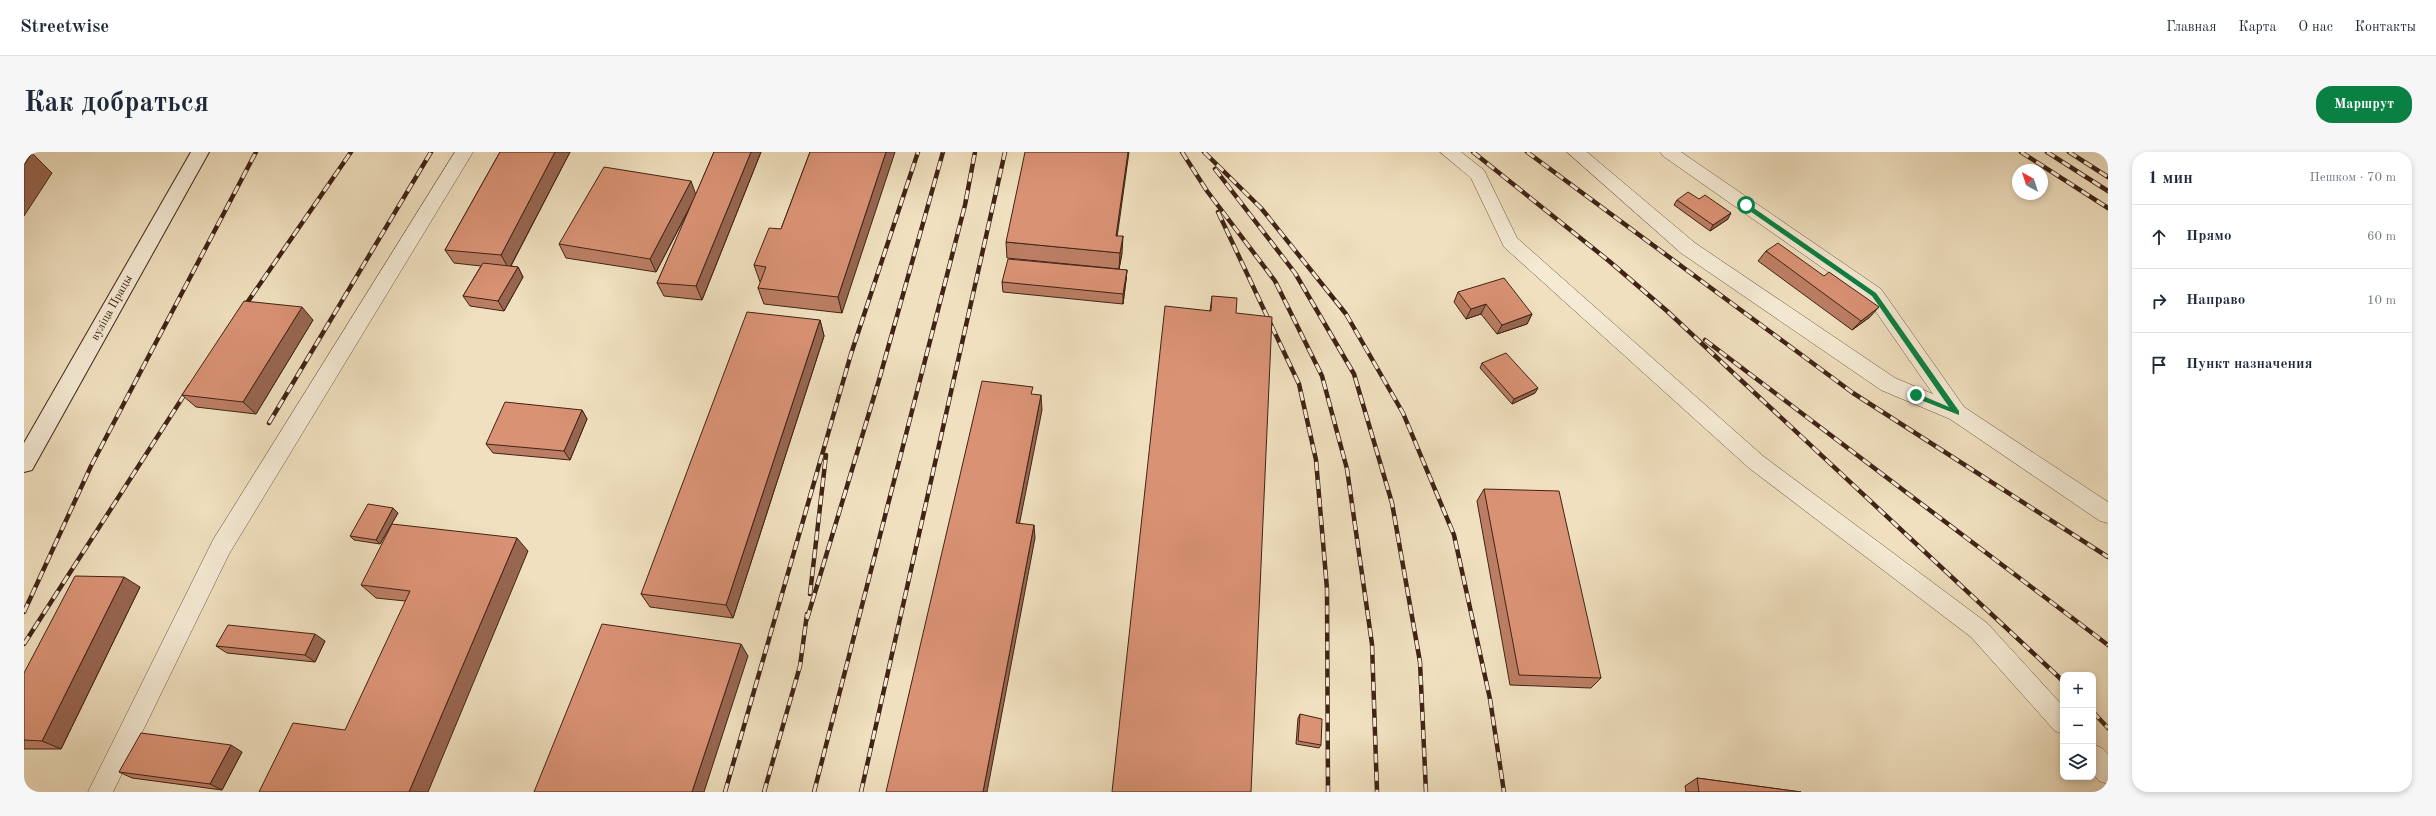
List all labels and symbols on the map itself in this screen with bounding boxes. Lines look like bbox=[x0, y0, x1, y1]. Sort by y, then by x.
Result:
north arrow bbox=[2012, 164, 2048, 200]
route start bbox=[1737, 196, 1755, 214]
street label: вуліца Працы bbox=[88, 273, 135, 343]
route end bbox=[1907, 386, 1925, 404]

